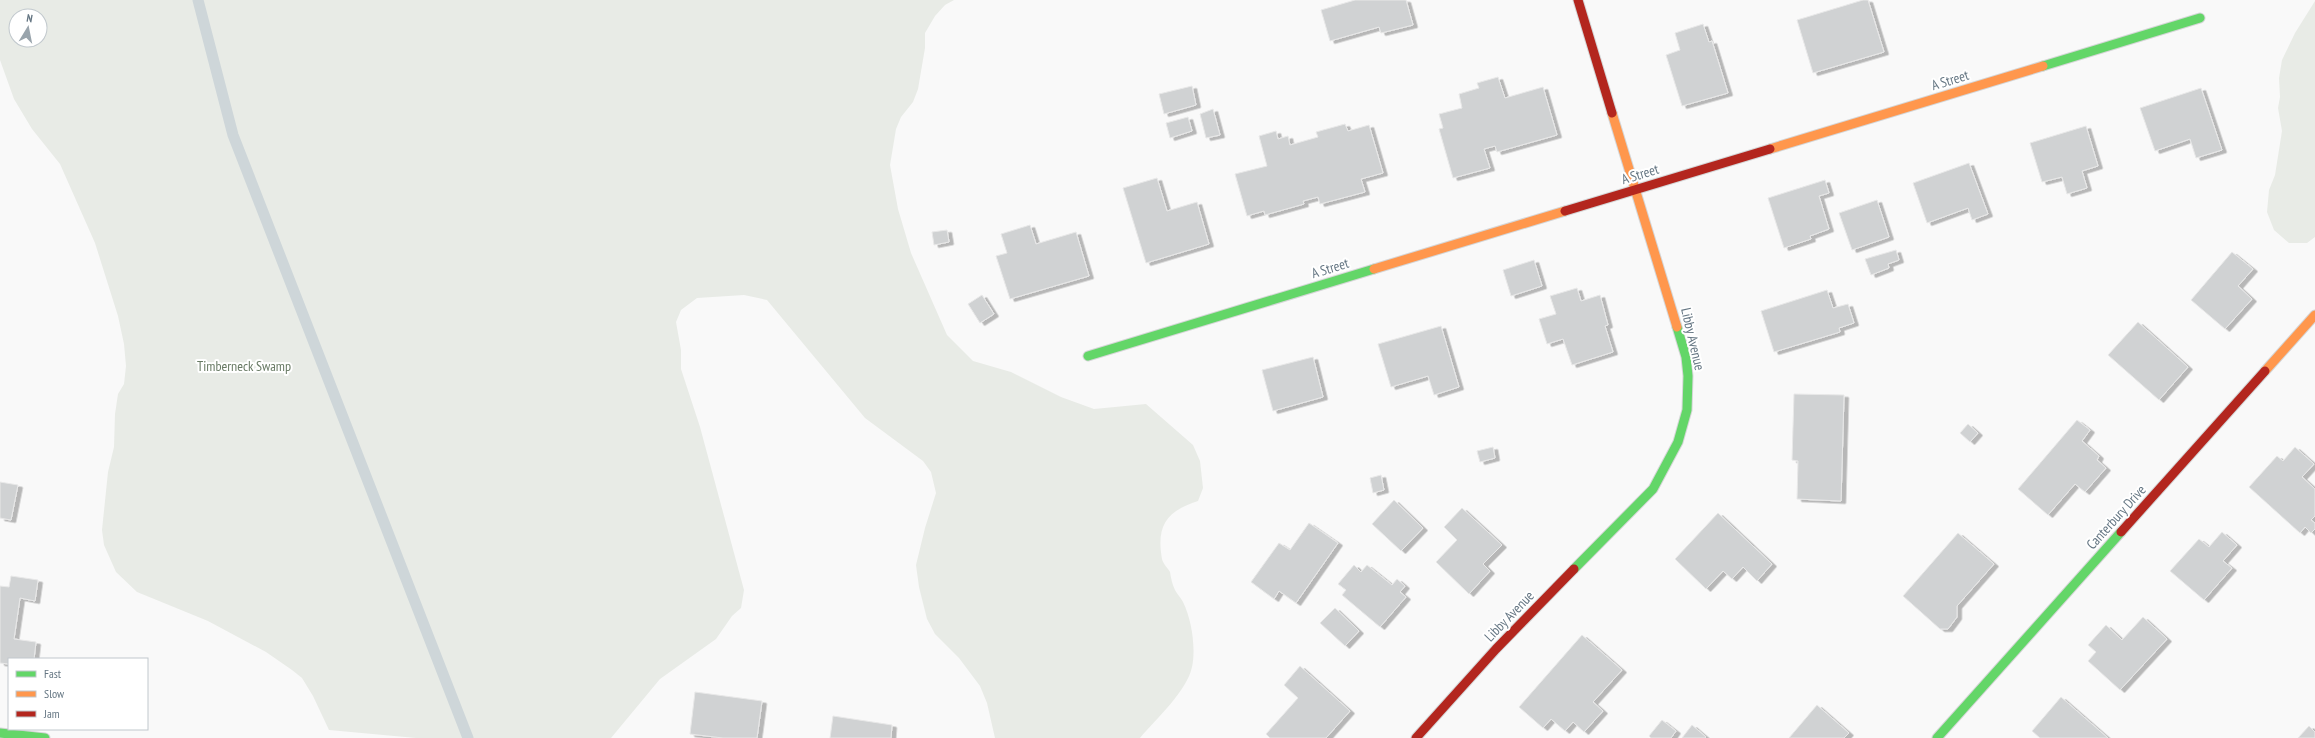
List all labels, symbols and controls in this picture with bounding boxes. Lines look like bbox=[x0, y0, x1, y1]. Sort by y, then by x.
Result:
north arrow bbox=[8, 8, 48, 48]
text: N bbox=[26, 11, 34, 26]
street label: A Street bbox=[1929, 66, 1971, 94]
street label: A Street bbox=[1619, 160, 1661, 188]
street label: A Street bbox=[1309, 254, 1351, 282]
street label: Libby Avenue bbox=[1677, 306, 1709, 372]
park label: Timberneck Swamp bbox=[197, 357, 291, 375]
street label: Canterbury Drive bbox=[2082, 481, 2150, 553]
street label: Libby Avenue bbox=[1480, 587, 1538, 645]
legend bbox=[8, 658, 148, 730]
text: Fast bbox=[44, 666, 62, 681]
text: Slow bbox=[44, 686, 65, 701]
text: Jam bbox=[43, 706, 60, 721]

